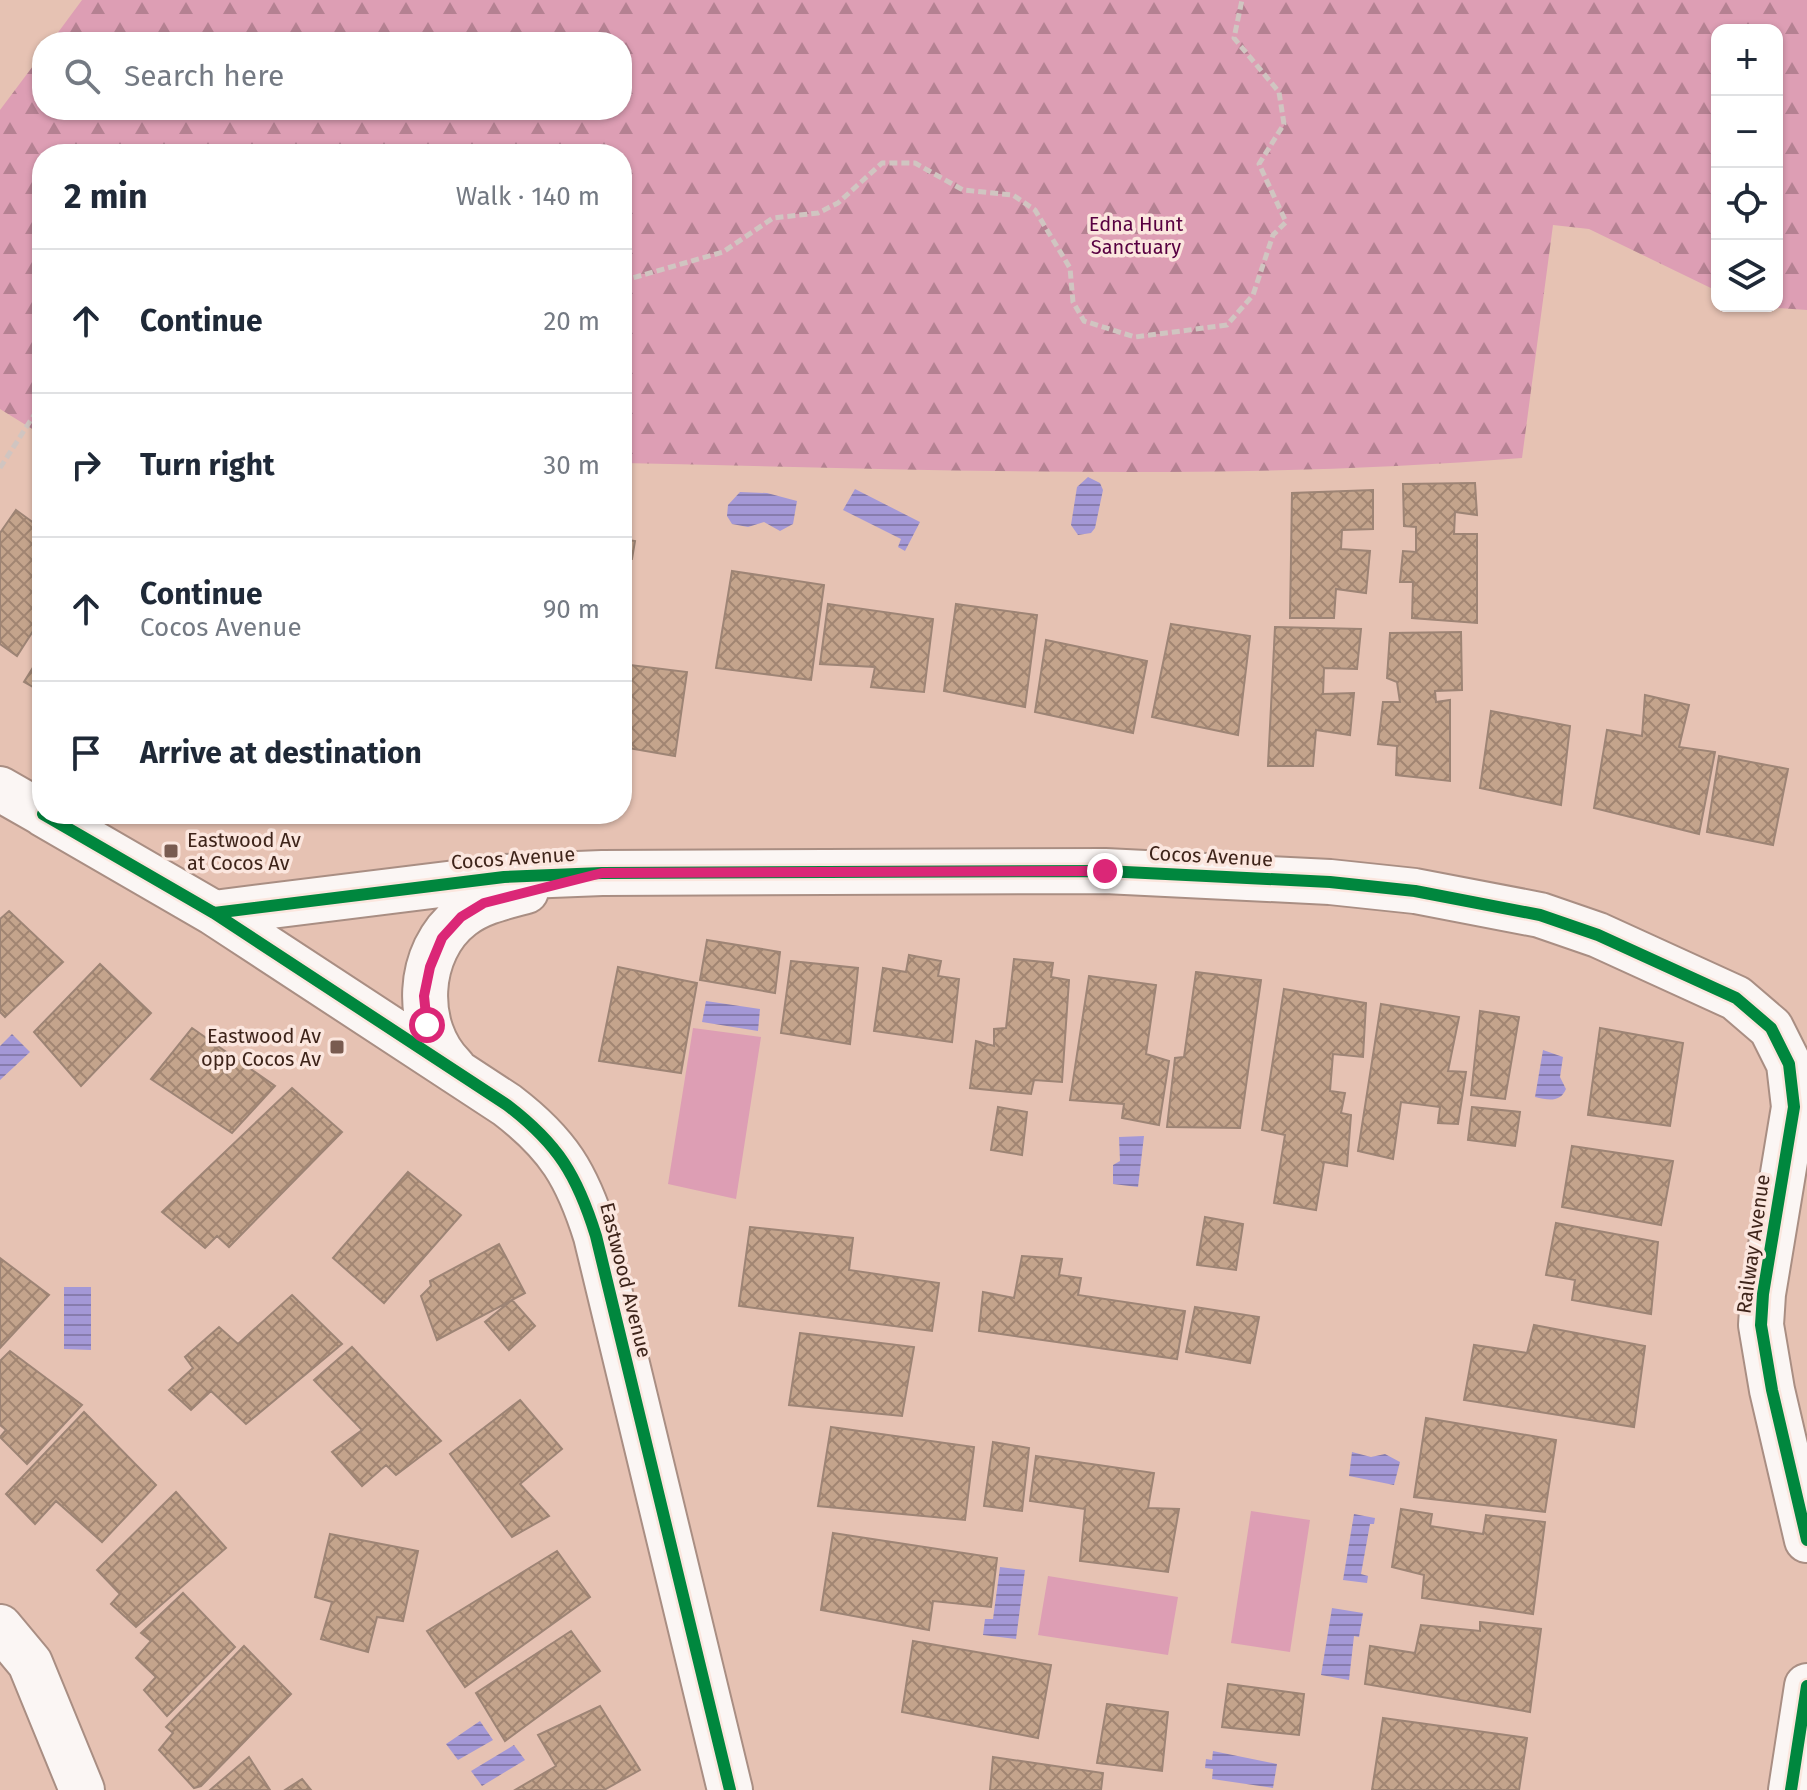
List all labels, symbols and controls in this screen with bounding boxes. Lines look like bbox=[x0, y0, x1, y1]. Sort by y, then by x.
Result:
map controls bbox=[1711, 24, 1783, 312]
button: + bbox=[1711, 24, 1783, 96]
search box bbox=[32, 32, 632, 120]
icon: search bbox=[60, 54, 104, 98]
text: Search here bbox=[124, 58, 284, 94]
button: − bbox=[1711, 96, 1783, 168]
button: locate bbox=[1711, 168, 1783, 240]
text: 2 min bbox=[64, 176, 148, 217]
text: Walk · 140 m bbox=[456, 181, 600, 212]
park label: Edna Hunt Sanctuary bbox=[1089, 212, 1184, 259]
button: layers bbox=[1711, 240, 1783, 312]
icon: ahead bbox=[64, 299, 108, 343]
text: Continue bbox=[140, 303, 263, 339]
text: 20 m bbox=[543, 306, 600, 337]
icon: right bbox=[64, 443, 108, 487]
text: Turn right bbox=[140, 447, 275, 483]
text: 30 m bbox=[543, 450, 600, 481]
text: Continue bbox=[140, 576, 263, 612]
icon: ahead bbox=[64, 587, 108, 631]
text: 90 m bbox=[543, 594, 600, 625]
text: Cocos Avenue bbox=[140, 612, 302, 643]
icon: arrive bbox=[64, 731, 108, 775]
text: Arrive at destination bbox=[140, 735, 422, 771]
place label: Eastwood Av at Cocos Av bbox=[187, 828, 301, 875]
street label: Cocos Avenue bbox=[1148, 841, 1274, 871]
marker: Eastwood Av at Cocos Av bbox=[162, 842, 180, 860]
street label: Cocos Avenue bbox=[450, 842, 576, 874]
route end bbox=[1087, 853, 1123, 889]
route start bbox=[409, 1007, 445, 1043]
place label: Eastwood Av opp Cocos Av bbox=[201, 1024, 321, 1071]
marker: Eastwood Av opp Cocos Av bbox=[328, 1038, 346, 1056]
street label: Railway Avenue bbox=[1731, 1173, 1775, 1315]
street label: Eastwood Avenue bbox=[595, 1200, 657, 1360]

